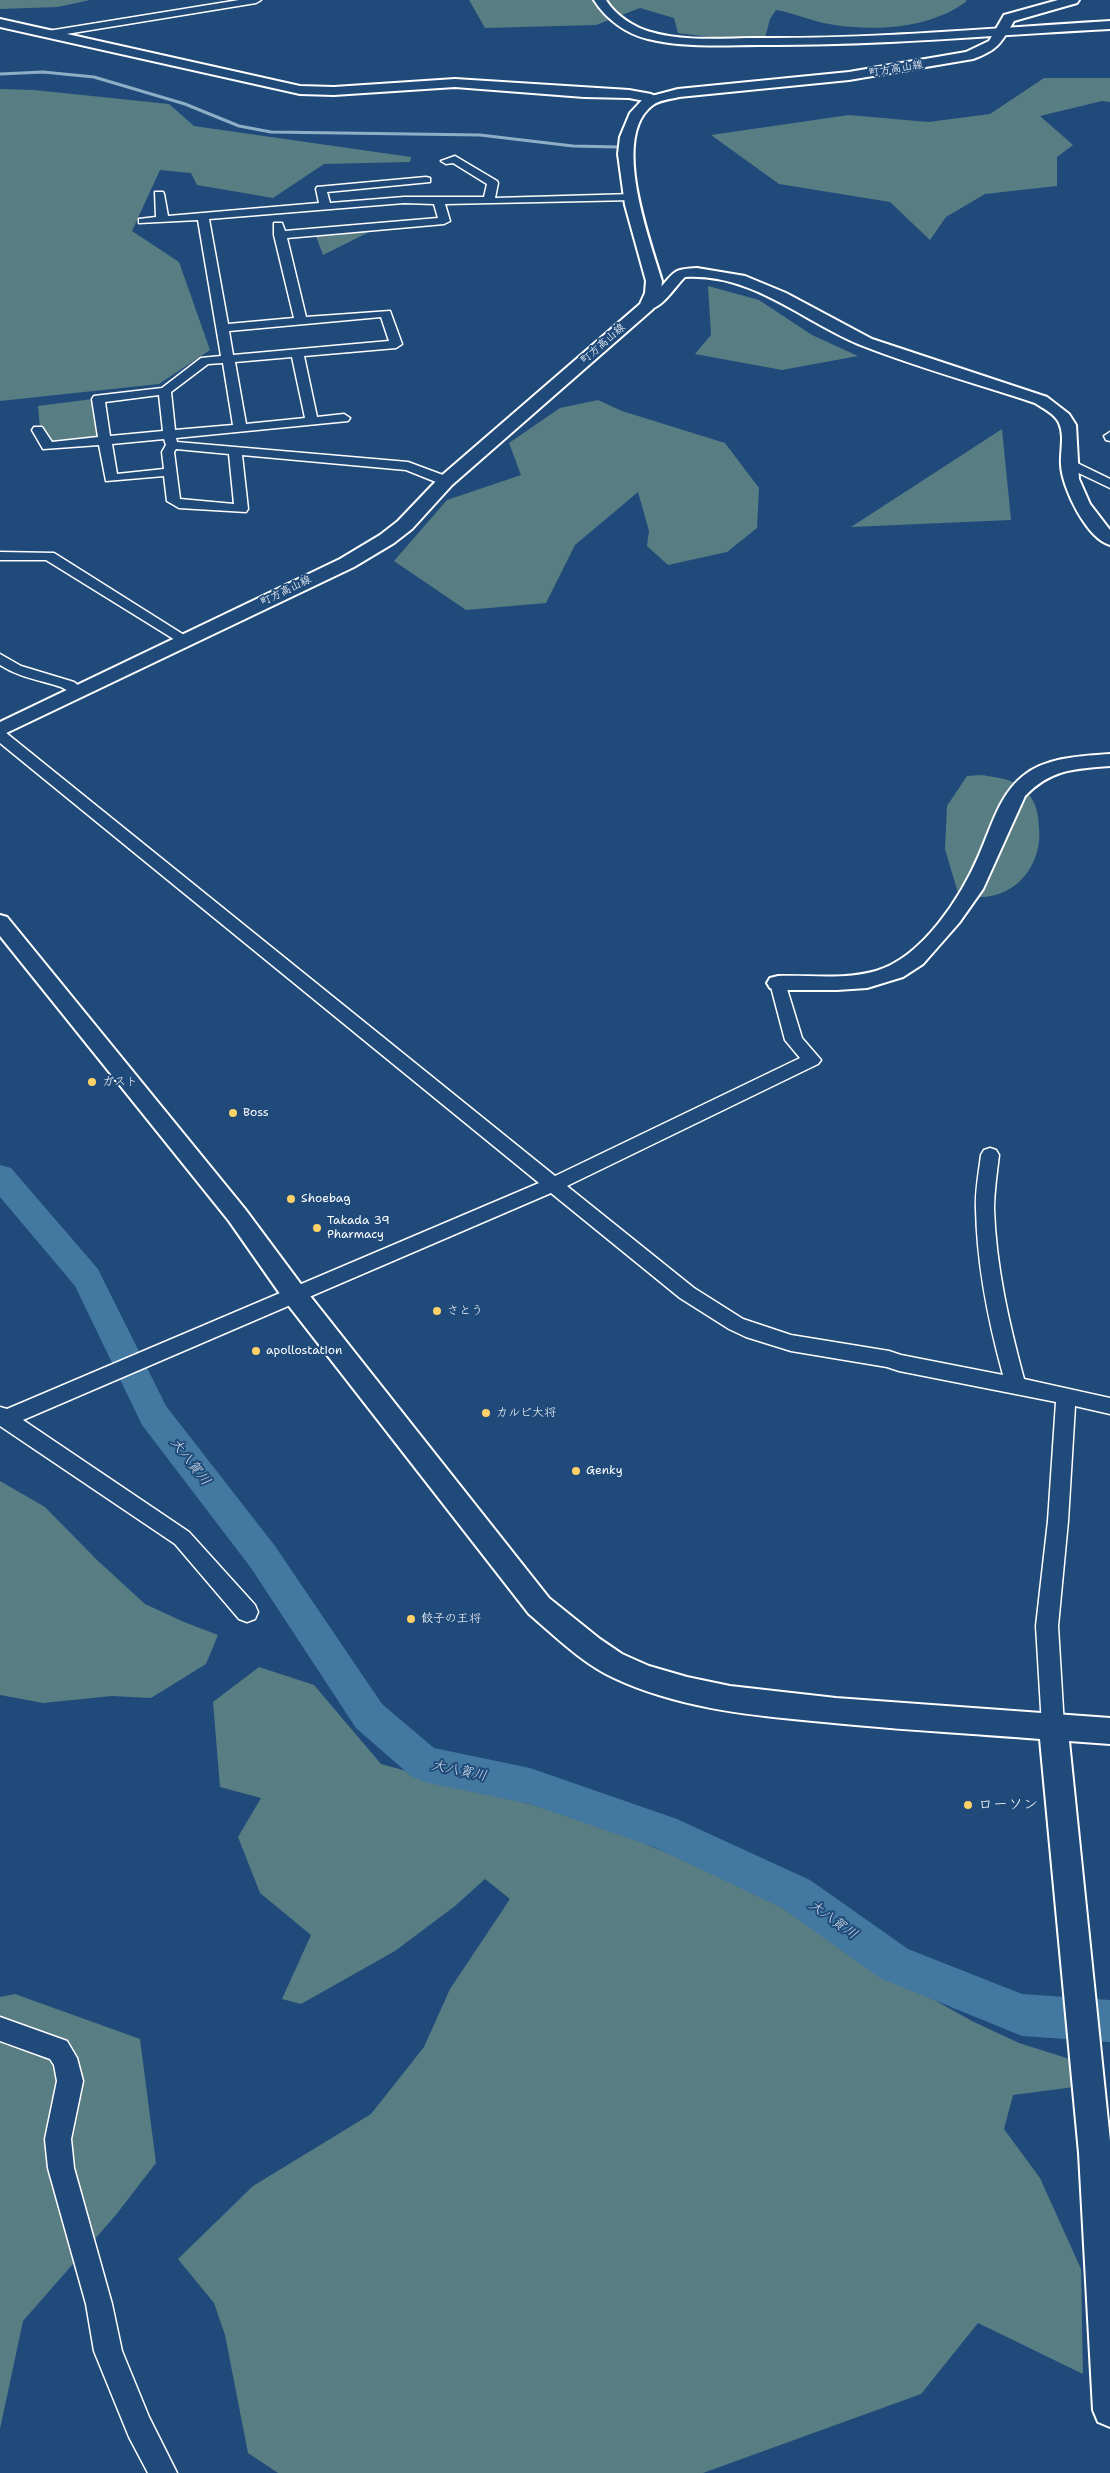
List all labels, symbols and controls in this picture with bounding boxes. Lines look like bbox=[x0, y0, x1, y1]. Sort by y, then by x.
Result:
street label: 町方高山線 bbox=[868, 58, 924, 80]
street label: 町方高山線 bbox=[578, 321, 628, 367]
street label: 町方高山線 bbox=[258, 573, 314, 609]
place label: ガスト bbox=[102, 1075, 138, 1089]
marker: ガスト bbox=[86, 1076, 98, 1088]
place label: Boss bbox=[243, 1106, 269, 1120]
marker: Boss bbox=[227, 1107, 239, 1119]
place label: Shoebag bbox=[301, 1192, 351, 1206]
marker: Shoebag bbox=[285, 1193, 297, 1205]
place label: Takada 39 Pharmacy bbox=[327, 1214, 390, 1242]
marker: Takada 39 Pharmacy bbox=[311, 1222, 323, 1234]
place label: さとう bbox=[447, 1304, 483, 1318]
marker: さとう bbox=[431, 1305, 443, 1317]
place label: apollostation bbox=[266, 1344, 342, 1358]
marker: apollostation bbox=[250, 1345, 262, 1357]
place label: カルビ大将 bbox=[496, 1406, 556, 1420]
marker: カルビ大将 bbox=[480, 1407, 492, 1419]
water label: 大八賀川 bbox=[166, 1435, 214, 1489]
place label: Genky bbox=[586, 1464, 623, 1478]
marker: Genky bbox=[570, 1465, 582, 1477]
place label: 餃子の王将 bbox=[421, 1612, 481, 1626]
marker: 餃子の王将 bbox=[405, 1613, 417, 1625]
water label: 大八賀川 bbox=[430, 1757, 488, 1785]
place label: ローソン bbox=[978, 1796, 1038, 1814]
marker: ローソン bbox=[962, 1799, 974, 1811]
water label: 大八賀川 bbox=[805, 1897, 861, 1943]

